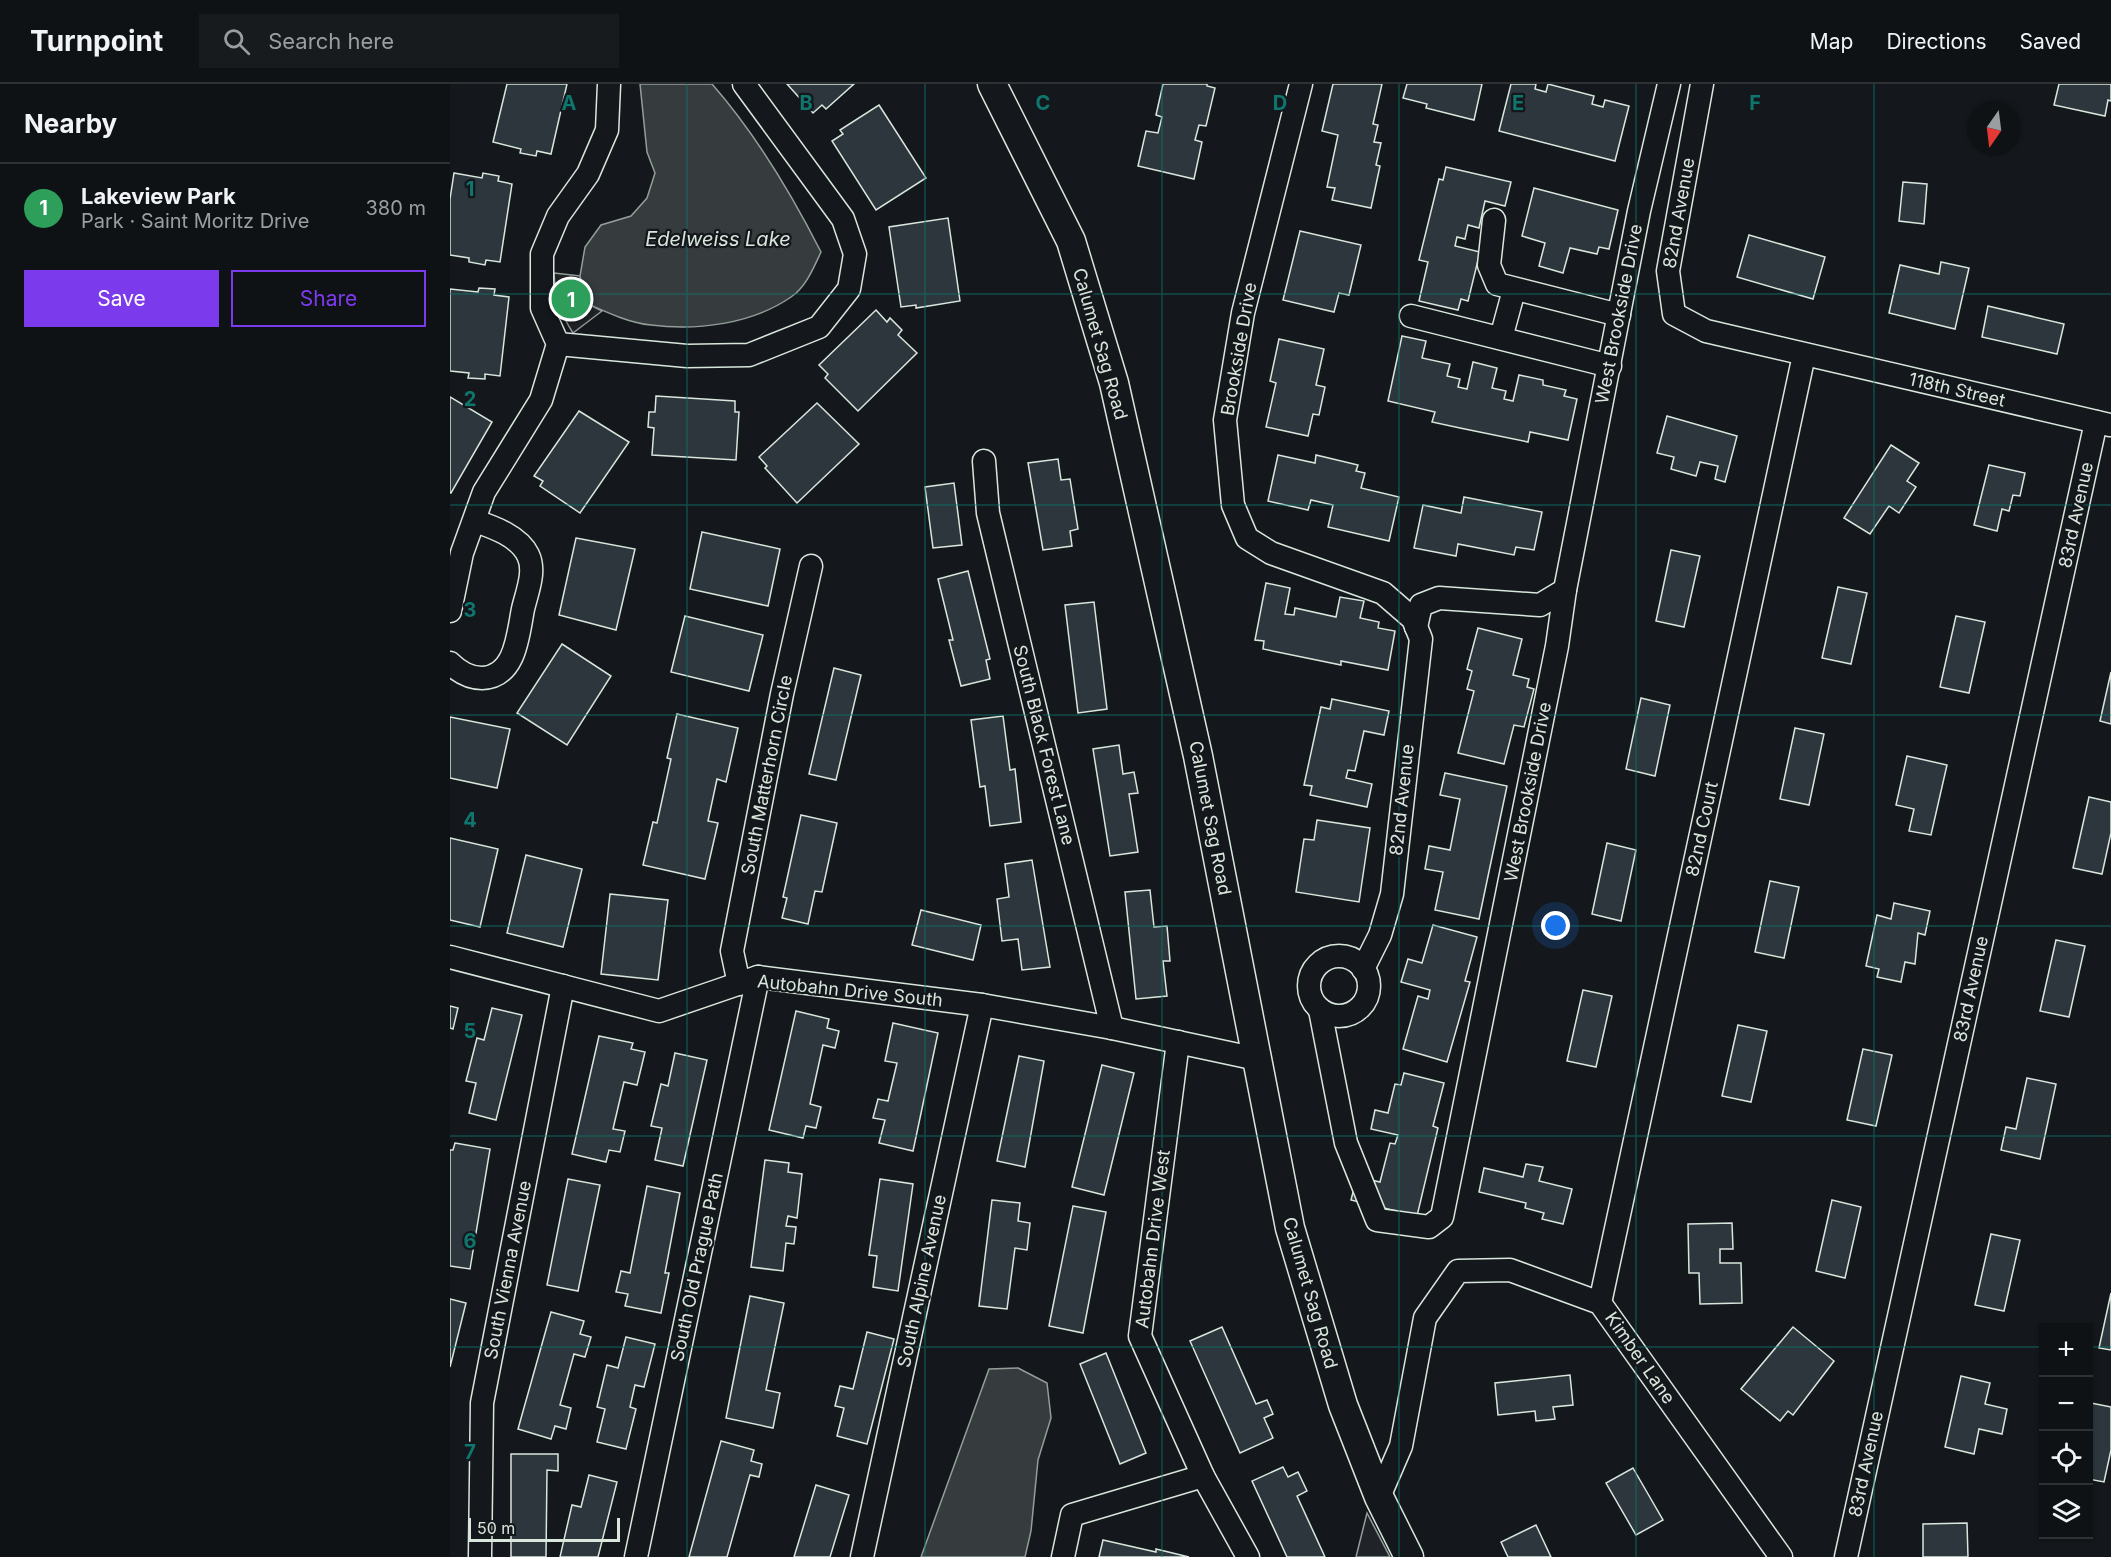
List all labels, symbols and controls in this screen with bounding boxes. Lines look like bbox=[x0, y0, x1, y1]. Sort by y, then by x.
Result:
search box bbox=[199, 14, 619, 68]
text: Turnpoint bbox=[30, 24, 163, 58]
icon: search bbox=[220, 25, 253, 58]
text: Search here bbox=[268, 28, 394, 54]
text: Map bbox=[1810, 29, 1853, 54]
text: Directions bbox=[1886, 29, 1987, 54]
text: Saved bbox=[2020, 29, 2081, 54]
text: A bbox=[562, 91, 577, 115]
text: B bbox=[799, 91, 813, 115]
text: C bbox=[1036, 91, 1050, 115]
text: D bbox=[1273, 91, 1287, 115]
text: E bbox=[1512, 91, 1524, 115]
text: F bbox=[1749, 91, 1761, 115]
north arrow bbox=[1967, 102, 2021, 156]
text: Nearby bbox=[24, 108, 117, 139]
street label: 82nd Avenue bbox=[1658, 156, 1699, 270]
text: 1 bbox=[466, 177, 474, 201]
text: Lakeview Park bbox=[81, 183, 236, 209]
text: 1 bbox=[39, 196, 48, 220]
text: 380 m bbox=[366, 196, 426, 220]
text: Park · Saint Moritz Drive bbox=[81, 209, 309, 233]
street label: West Brookside Drive bbox=[1591, 222, 1646, 406]
water label: Edelweiss Lake bbox=[645, 227, 791, 251]
street label: Calumet Sag Road bbox=[1069, 266, 1132, 422]
button: Save bbox=[24, 270, 219, 327]
button: Share bbox=[231, 270, 426, 327]
pin: 1 bbox=[552, 276, 590, 322]
street label: Brookside Drive bbox=[1216, 281, 1261, 417]
street label: 118th Street bbox=[1907, 368, 2007, 411]
text: 2 bbox=[464, 387, 476, 411]
street label: 83rd Avenue bbox=[2054, 460, 2097, 570]
text: 3 bbox=[464, 598, 476, 622]
street label: South Black Forest Lane bbox=[1009, 643, 1080, 847]
street label: South Matterhorn Circle bbox=[737, 673, 796, 877]
street label: West Brookside Drive bbox=[1500, 700, 1555, 884]
street label: Calumet Sag Road bbox=[1185, 739, 1236, 897]
street label: 82nd Avenue bbox=[1385, 743, 1418, 857]
street label: 82nd Court bbox=[1681, 779, 1722, 878]
text: 4 bbox=[463, 808, 477, 832]
your location bbox=[1541, 911, 1570, 940]
street label: 83rd Avenue bbox=[1949, 934, 1992, 1044]
street label: Autobahn Drive South bbox=[756, 970, 944, 1011]
text: 5 bbox=[464, 1019, 476, 1043]
street label: Autobahn Drive West bbox=[1131, 1148, 1174, 1329]
street label: South Old Prague Path bbox=[666, 1171, 727, 1363]
street label: South Vienna Avenue bbox=[480, 1179, 535, 1361]
street label: South Alpine Avenue bbox=[893, 1193, 950, 1369]
street label: Calumet Sag Road bbox=[1279, 1215, 1342, 1371]
text: 6 bbox=[464, 1229, 477, 1253]
street label: Kimber Lane bbox=[1601, 1308, 1680, 1408]
map controls bbox=[2039, 1323, 2093, 1539]
button: + bbox=[2039, 1323, 2093, 1377]
button: − bbox=[2039, 1377, 2093, 1431]
street label: 83rd Avenue bbox=[1844, 1409, 1887, 1519]
button: locate bbox=[2039, 1431, 2093, 1485]
text: 7 bbox=[464, 1440, 476, 1464]
button: layers bbox=[2039, 1485, 2093, 1539]
scale bar bbox=[468, 1515, 620, 1542]
text: 50 m bbox=[477, 1518, 515, 1538]

